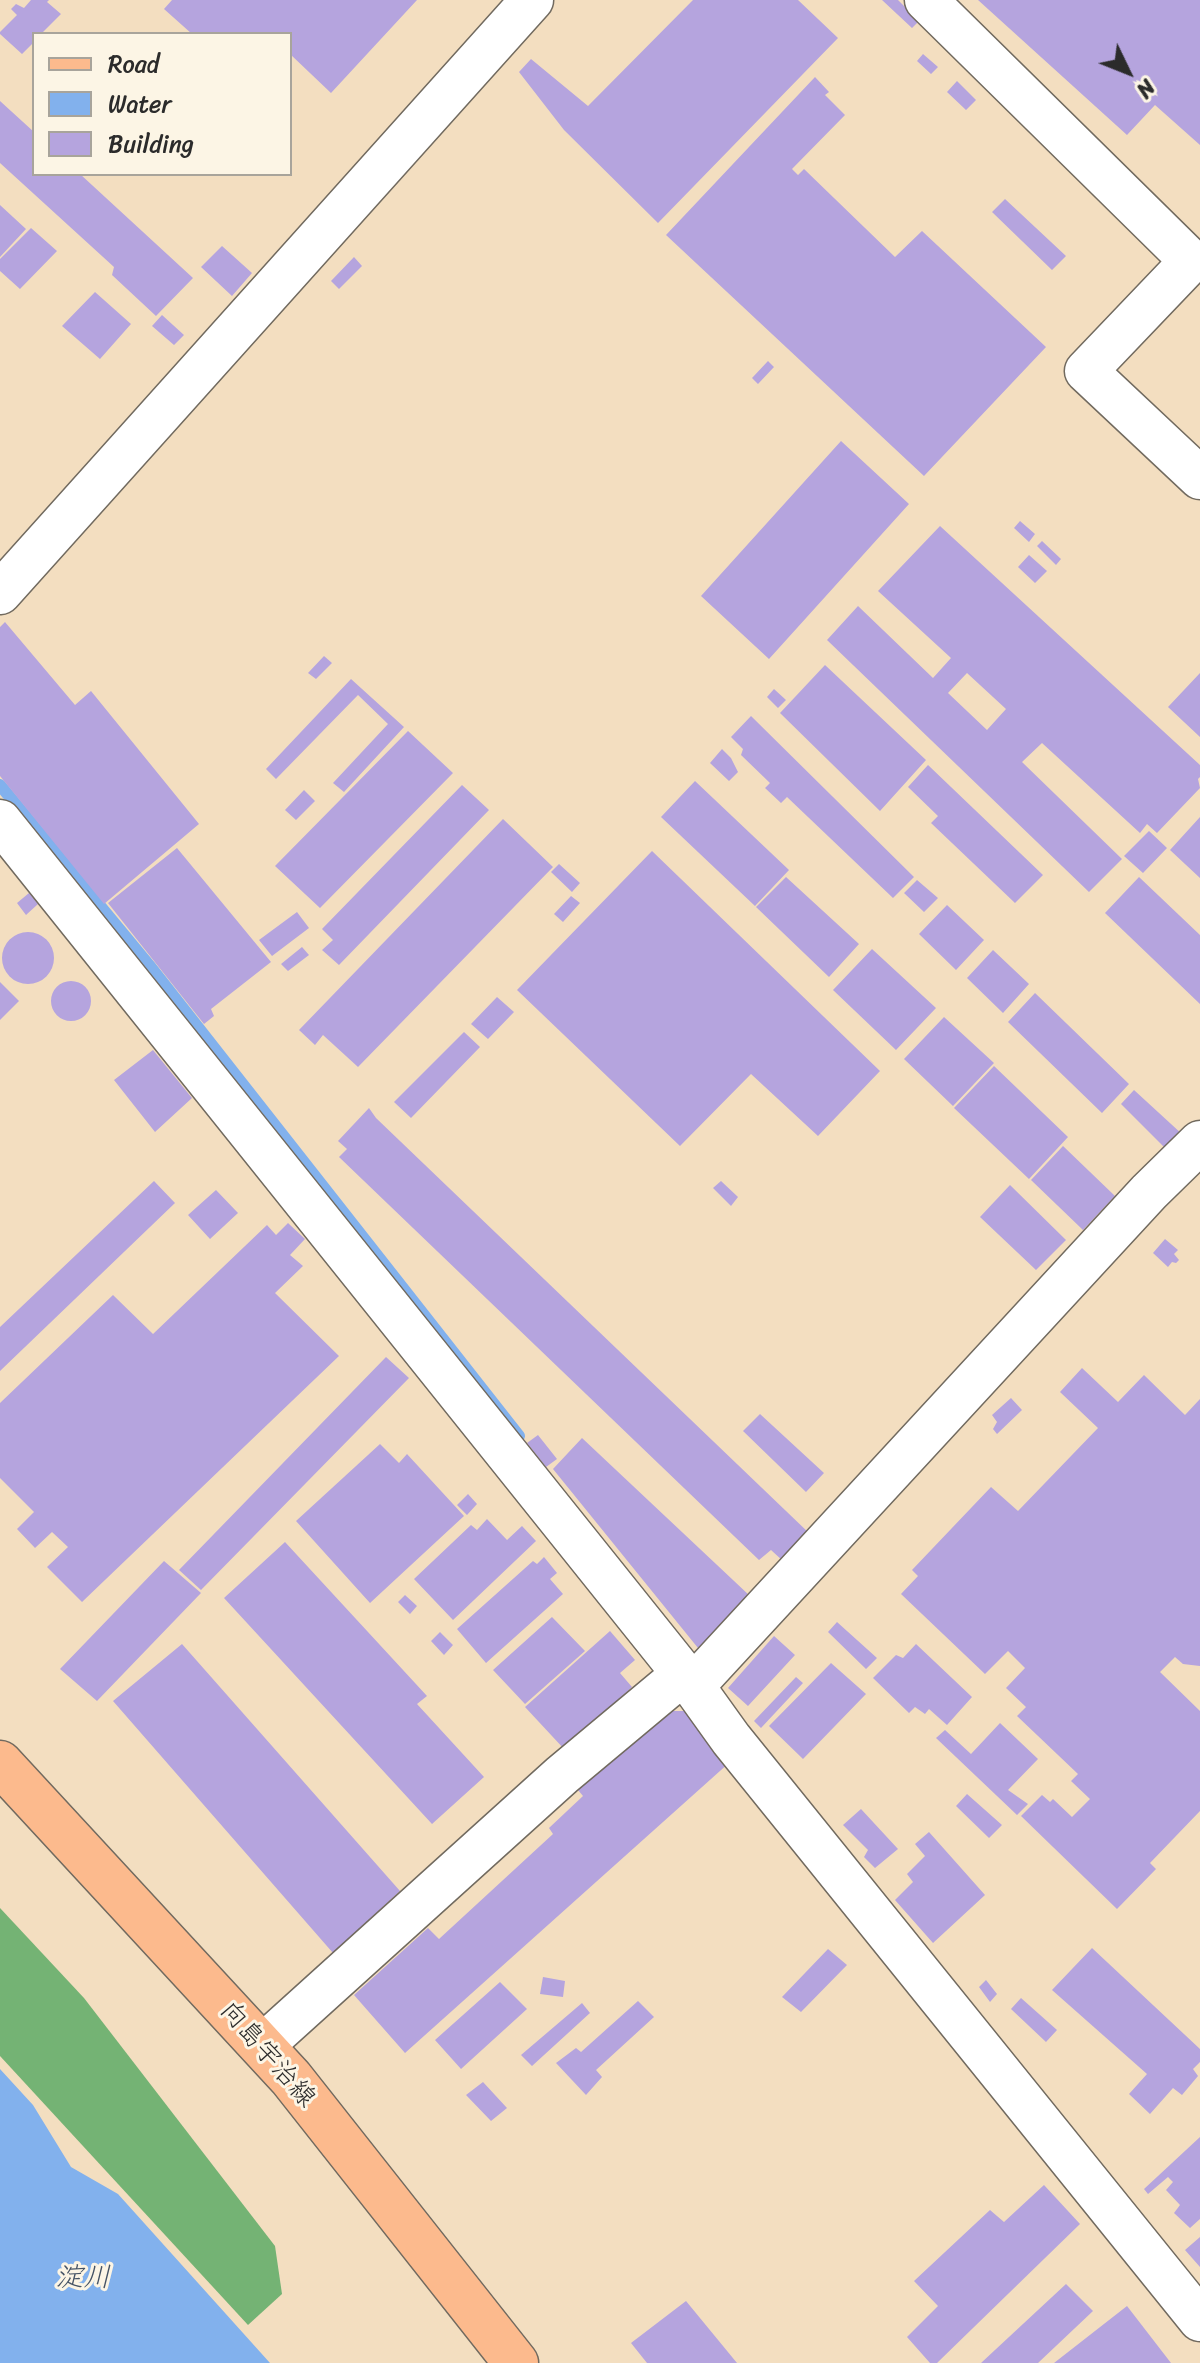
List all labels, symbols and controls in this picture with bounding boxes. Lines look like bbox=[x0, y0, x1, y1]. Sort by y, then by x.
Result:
legend bbox=[32, 32, 292, 176]
north arrow bbox=[1088, 32, 1168, 112]
text: Road bbox=[108, 43, 159, 85]
text: N bbox=[1126, 70, 1165, 108]
text: Water bbox=[108, 83, 171, 125]
text: Building bbox=[108, 123, 194, 165]
street label: 向島宇治線 bbox=[213, 1996, 321, 2114]
water label: 淀川 bbox=[55, 2262, 111, 2296]

